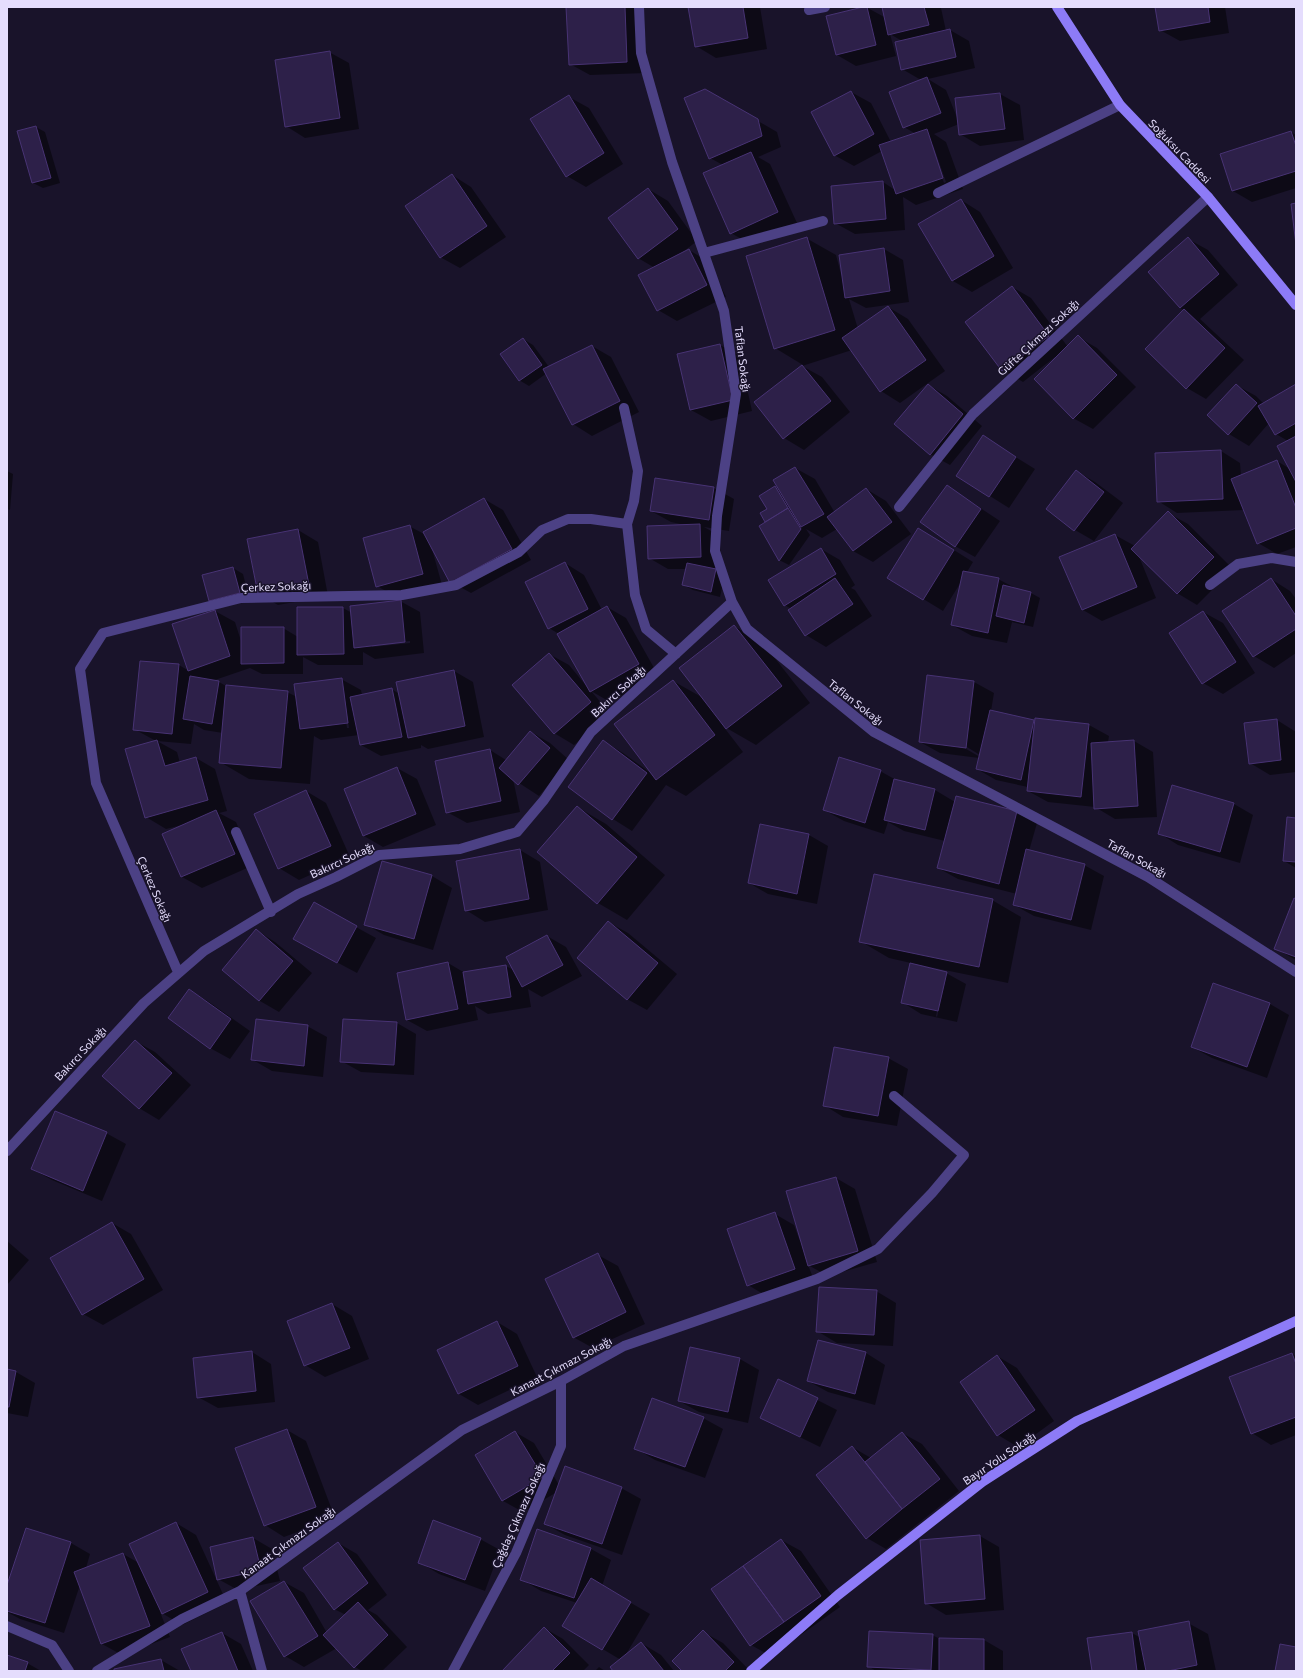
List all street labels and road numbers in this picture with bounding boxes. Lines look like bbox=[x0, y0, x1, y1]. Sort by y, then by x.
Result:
street label: Soğuksu Caddesi bbox=[1146, 116, 1214, 186]
street label: Güfte Çıkmazı Sokağı bbox=[995, 296, 1081, 378]
street label: Taflan Sokağı bbox=[732, 325, 754, 393]
street label: Çerkez Sokağı bbox=[241, 578, 311, 594]
street label: Bakırcı Sokağı bbox=[588, 662, 648, 720]
street label: Taflan Sokağı bbox=[826, 676, 886, 728]
street label: Taflan Sokağı bbox=[1105, 836, 1169, 880]
street label: Bakırcı Sokağı bbox=[308, 839, 376, 881]
street label: Çerkez Sokağı bbox=[135, 854, 175, 924]
street label: Bakırcı Sokağı bbox=[51, 1023, 109, 1083]
street label: Kanaat Çıkmazı Sokağı bbox=[508, 1334, 614, 1398]
street label: Bayır Yolu Sokağı bbox=[960, 1429, 1038, 1487]
street label: Çağdaş Çıkmazı Sokağı bbox=[489, 1460, 547, 1570]
street label: Kanaat Çıkmazı Sokağı bbox=[238, 1503, 338, 1581]

